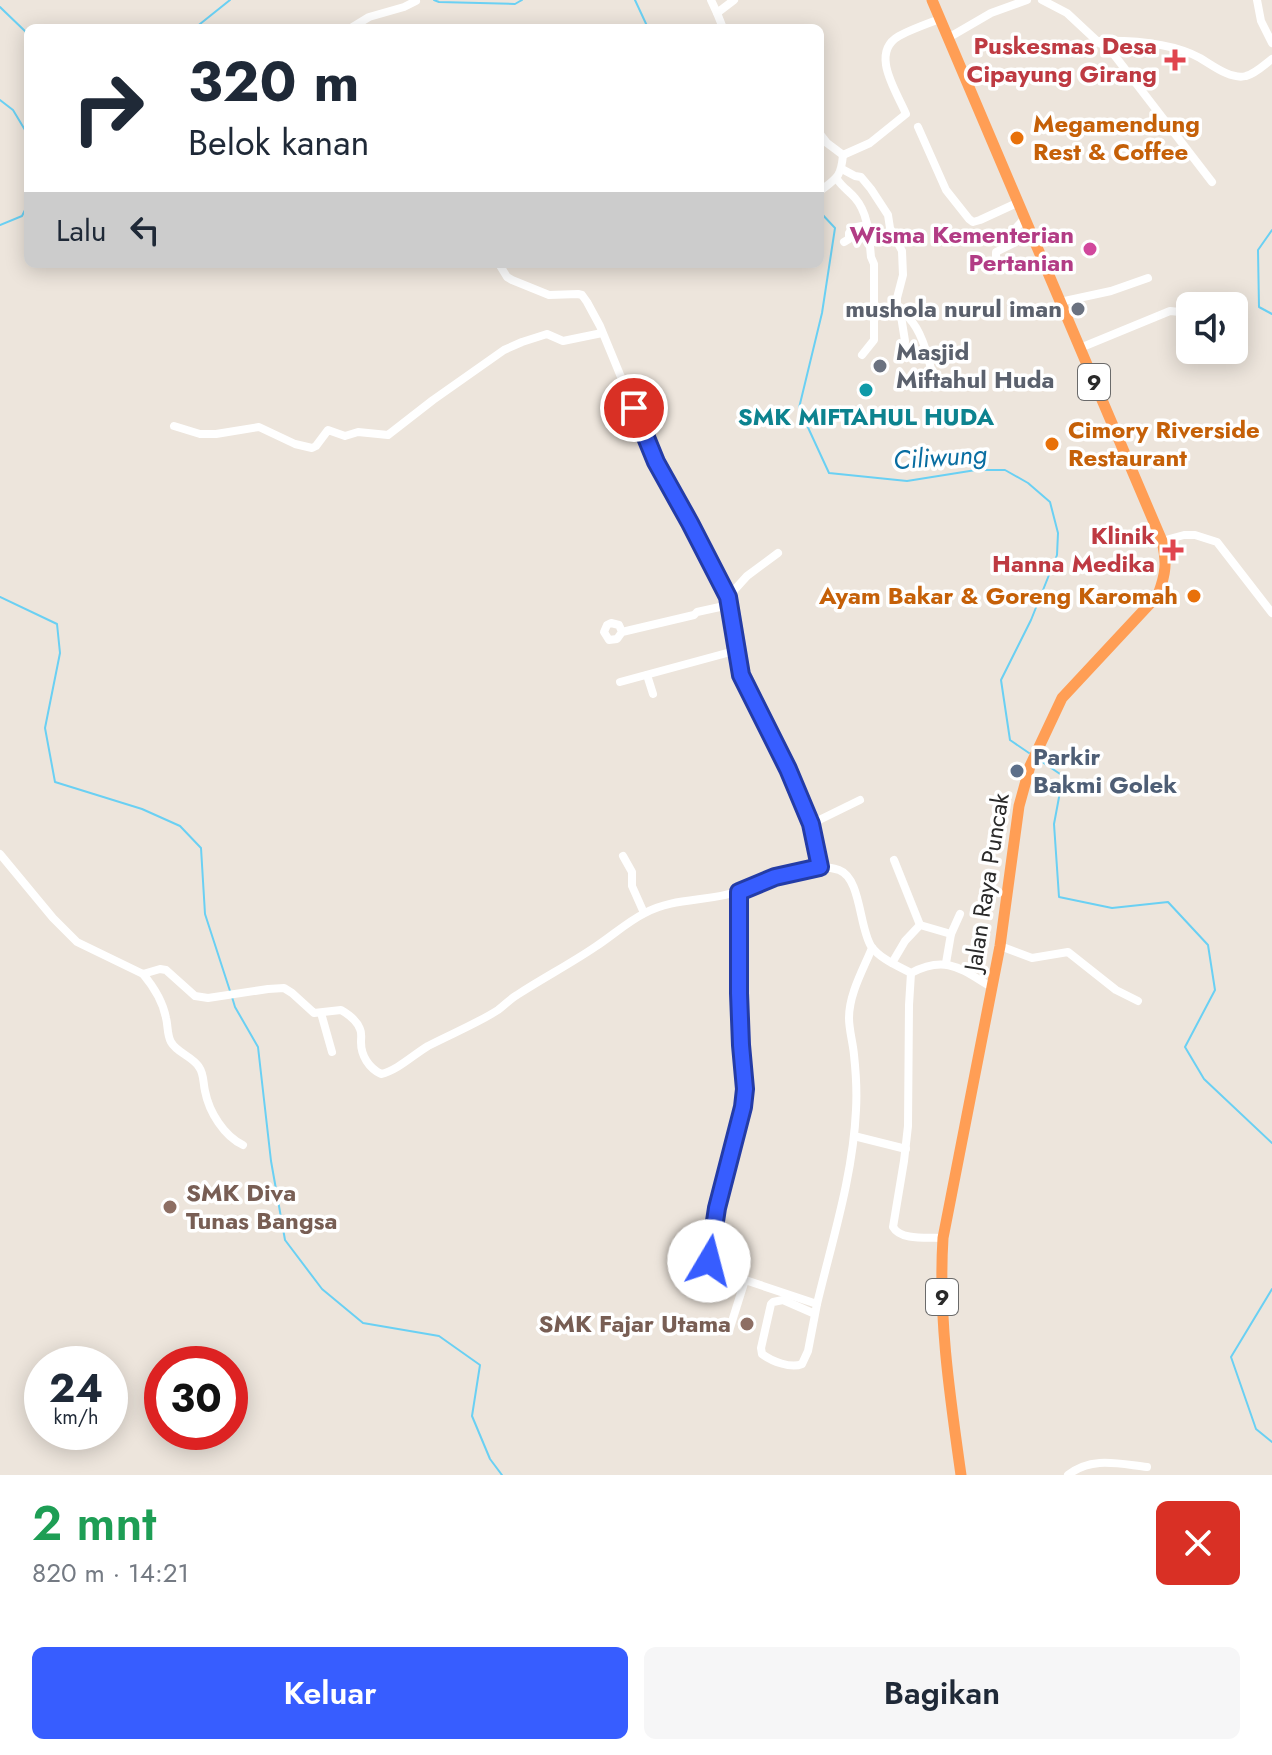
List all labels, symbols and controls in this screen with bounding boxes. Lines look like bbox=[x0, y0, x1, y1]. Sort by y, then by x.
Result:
place label: Puskesmas Desa Cipayung Girang bbox=[967, 28, 1157, 91]
text: 320 m bbox=[188, 41, 359, 122]
marker: Puskesmas Desa Cipayung Girang bbox=[1164, 49, 1186, 71]
icon: right bbox=[56, 56, 160, 160]
place label: Megamendung Rest & Coffee bbox=[1033, 106, 1200, 169]
text: Belok kanan bbox=[188, 116, 369, 168]
marker: Megamendung Rest & Coffee bbox=[1008, 129, 1026, 147]
icon: left bbox=[123, 208, 167, 252]
text: Lalu bbox=[56, 209, 107, 252]
place label: Wisma Kementerian Pertanian bbox=[849, 217, 1074, 280]
marker: Wisma Kementerian Pertanian bbox=[1081, 240, 1099, 258]
place label: mushola nurul iman bbox=[845, 291, 1062, 326]
map controls bbox=[1176, 292, 1248, 364]
button: sound bbox=[1176, 292, 1248, 364]
marker: mushola nurul iman bbox=[1069, 300, 1087, 318]
place label: Masjid Miftahul Huda bbox=[896, 334, 1054, 397]
marker: Masjid Miftahul Huda bbox=[871, 357, 889, 375]
road number: 9 bbox=[1078, 364, 1110, 400]
pin bbox=[600, 374, 668, 442]
marker: SMK MIFTAHUL HUDA bbox=[857, 381, 875, 399]
icon: arrive bbox=[612, 386, 656, 430]
place label: SMK MIFTAHUL HUDA bbox=[738, 399, 995, 434]
place label: Cimory Riverside Restaurant bbox=[1068, 412, 1260, 475]
water label: Ciliwung bbox=[892, 435, 988, 479]
marker: Cimory Riverside Restaurant bbox=[1043, 435, 1061, 453]
place label: Klinik Hanna Medika bbox=[992, 518, 1155, 581]
marker: Klinik Hanna Medika bbox=[1162, 539, 1184, 561]
place label: Ayam Bakar & Goreng Karomah bbox=[818, 578, 1178, 613]
marker: Ayam Bakar & Goreng Karomah bbox=[1185, 587, 1203, 605]
place label: Parkir Bakmi Golek bbox=[1033, 739, 1177, 802]
marker: Parkir Bakmi Golek bbox=[1008, 762, 1026, 780]
street label: Jalan Raya Puncak bbox=[955, 790, 1018, 976]
place label: SMK Diva Tunas Bangsa bbox=[186, 1175, 337, 1238]
marker: SMK Diva Tunas Bangsa bbox=[161, 1198, 179, 1216]
position arrow bbox=[667, 1219, 751, 1303]
road number: 9 bbox=[926, 1279, 958, 1315]
place label: SMK Fajar Utama bbox=[539, 1306, 731, 1341]
marker: SMK Fajar Utama bbox=[738, 1315, 756, 1333]
speed limit sign: 30 bbox=[144, 1346, 248, 1450]
text: 24 bbox=[49, 1359, 103, 1417]
text: km/h bbox=[53, 1403, 99, 1432]
text: 2 mnt bbox=[32, 1489, 156, 1558]
button: close bbox=[1156, 1501, 1240, 1585]
text: 820 m · 14:21 bbox=[32, 1554, 189, 1592]
button: Keluar bbox=[32, 1647, 628, 1739]
button: Bagikan bbox=[644, 1647, 1240, 1739]

